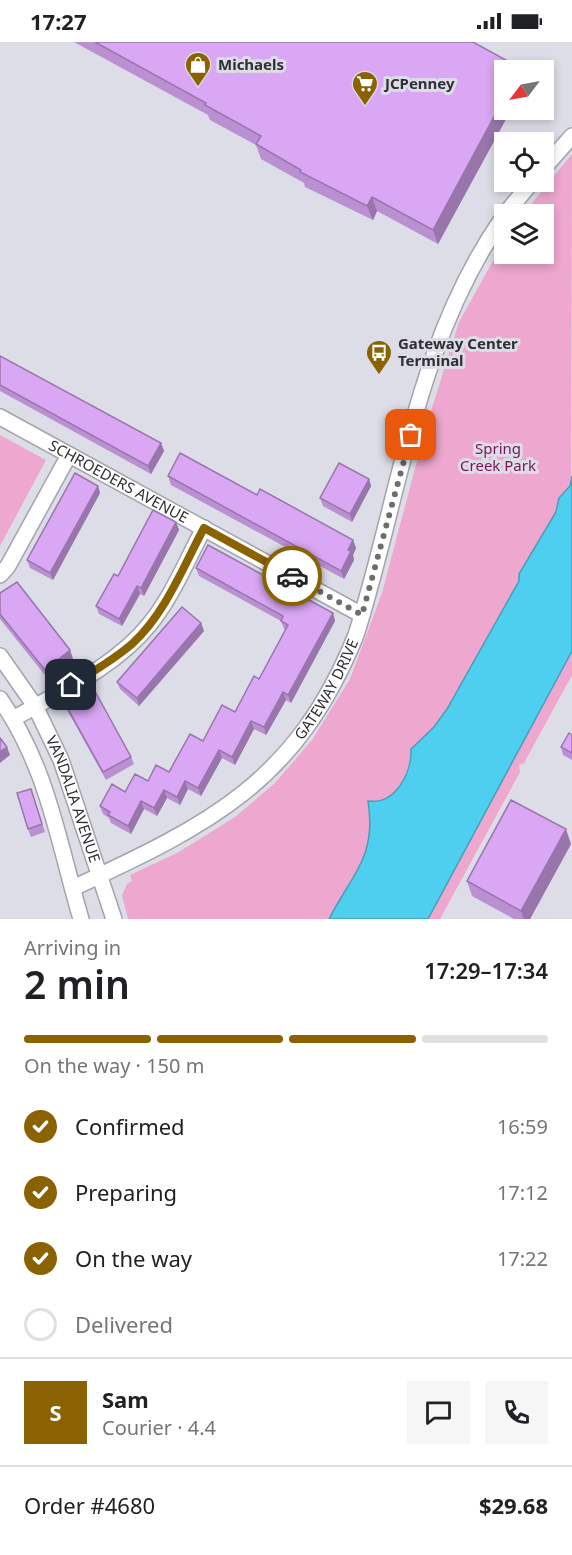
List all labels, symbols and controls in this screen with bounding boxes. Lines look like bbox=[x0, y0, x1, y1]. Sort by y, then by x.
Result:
text: 17:27 bbox=[30, 6, 87, 36]
shop icon: Michaels bbox=[183, 50, 213, 88]
place label: Michaels bbox=[218, 54, 284, 74]
north arrow bbox=[494, 60, 554, 120]
map controls bbox=[494, 60, 554, 264]
supermarket icon: JCPenney bbox=[350, 69, 380, 107]
place label: JCPenney bbox=[383, 73, 455, 93]
button: locate bbox=[494, 132, 554, 192]
button: layers bbox=[494, 204, 554, 264]
place label: Gateway Center Terminal bbox=[398, 333, 518, 370]
bus stop icon: Gateway Center Terminal bbox=[364, 338, 394, 376]
pin bbox=[385, 409, 436, 460]
icon: bag bbox=[394, 418, 427, 451]
street label: SCHROEDERS AVENUE bbox=[46, 435, 192, 527]
park label: Spring Creek Park bbox=[460, 438, 536, 475]
courier bbox=[262, 546, 322, 606]
icon: car bbox=[276, 560, 309, 593]
street label: GATEWAY DRIVE bbox=[289, 636, 362, 744]
pin bbox=[45, 659, 96, 710]
icon: home bbox=[54, 668, 87, 701]
street label: VANDALIA AVENUE bbox=[42, 732, 105, 865]
text: Arriving in bbox=[24, 934, 121, 961]
text: 17:29–17:34 bbox=[424, 955, 548, 985]
text: 2 min bbox=[24, 957, 130, 1010]
text: On the way · 150 m bbox=[24, 1052, 204, 1079]
icon: check bbox=[24, 1110, 57, 1143]
text: Confirmed bbox=[75, 1111, 185, 1141]
text: 16:59 bbox=[497, 1113, 548, 1140]
icon: check bbox=[24, 1176, 57, 1209]
text: Preparing bbox=[75, 1177, 177, 1207]
text: 17:12 bbox=[497, 1179, 548, 1206]
icon: check bbox=[24, 1242, 57, 1275]
text: On the way bbox=[75, 1243, 192, 1273]
text: 17:22 bbox=[497, 1245, 548, 1272]
text: Delivered bbox=[75, 1309, 173, 1339]
button: chat bbox=[407, 1381, 470, 1444]
button: phone bbox=[485, 1381, 548, 1444]
text: Sam bbox=[102, 1384, 149, 1414]
text: S bbox=[49, 1397, 62, 1427]
text: Courier · 4.4 bbox=[102, 1414, 216, 1441]
text: Order #4680 bbox=[24, 1490, 155, 1520]
text: $29.68 bbox=[479, 1490, 548, 1520]

